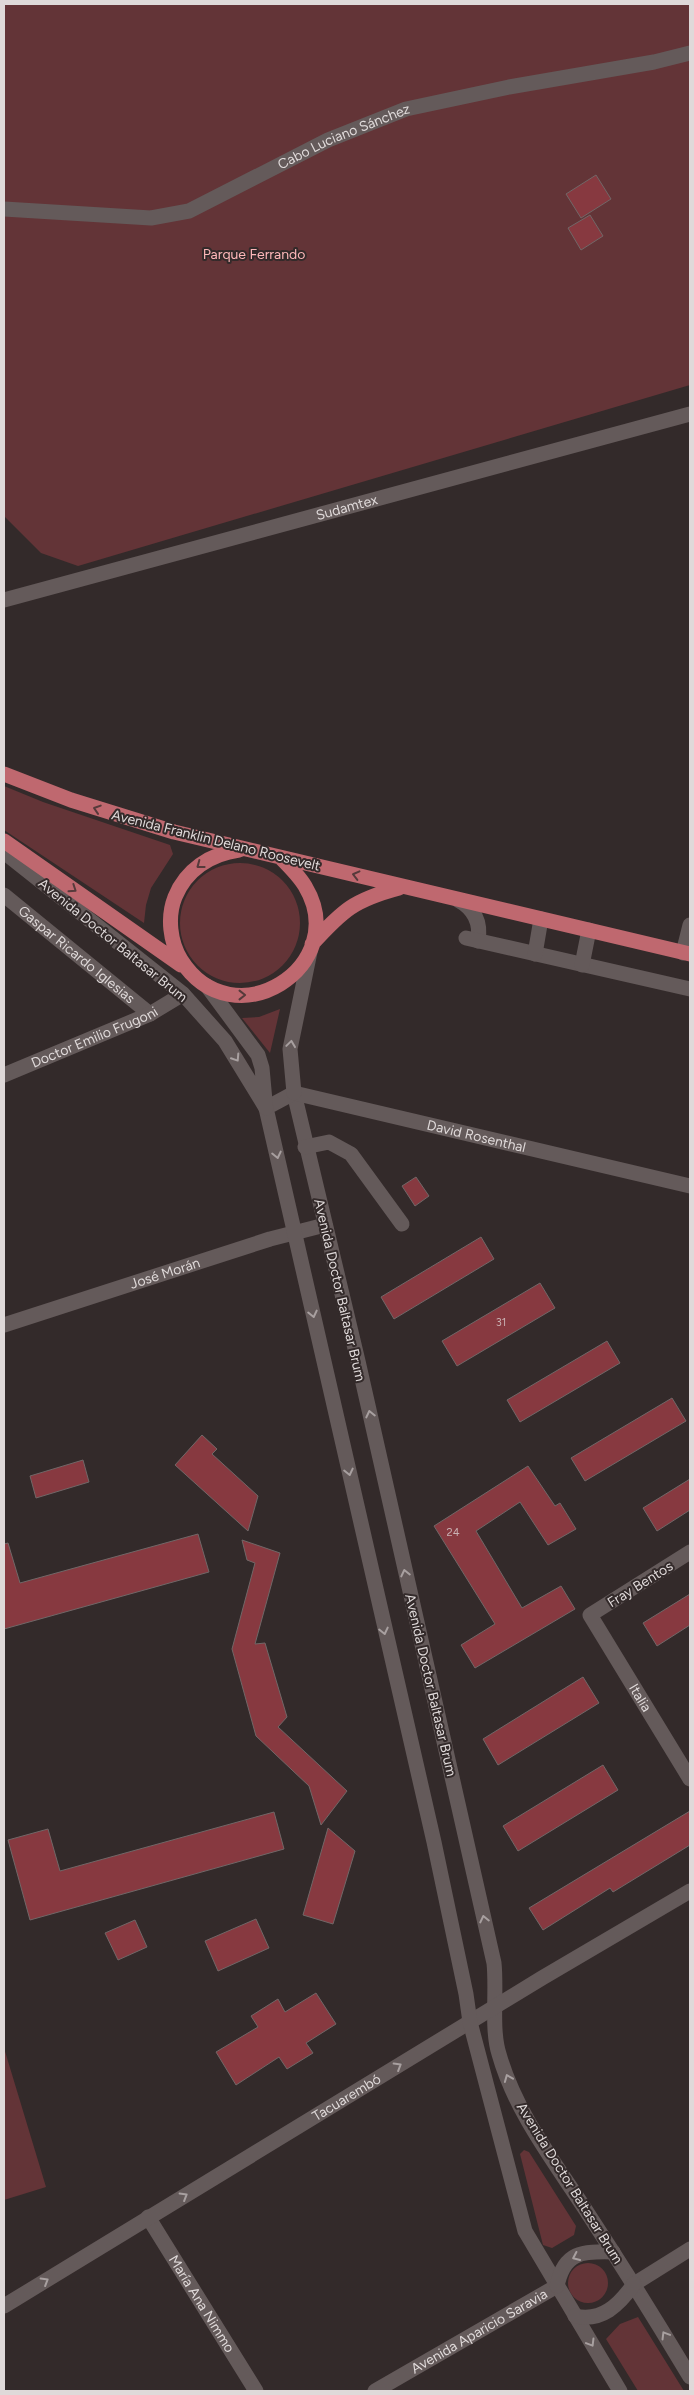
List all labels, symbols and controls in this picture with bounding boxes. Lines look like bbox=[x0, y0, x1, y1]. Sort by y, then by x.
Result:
street label: Cabo Luciano Sánchez bbox=[275, 100, 411, 173]
park label: Parque Ferrando bbox=[203, 246, 305, 263]
street label: Sudamtex bbox=[314, 491, 380, 524]
one-way arrow bbox=[93, 804, 101, 814]
street label: Avenida Franklin Delano Roosevelt bbox=[110, 806, 322, 875]
one-way arrow bbox=[197, 860, 206, 868]
one-way arrow bbox=[351, 870, 360, 881]
street label: Avenida Doctor Baltasar Brum bbox=[35, 875, 191, 1006]
one-way arrow bbox=[67, 883, 77, 892]
street label: Gaspar Ricardo Iglesias bbox=[15, 902, 138, 1007]
one-way arrow bbox=[238, 990, 246, 1000]
street label: Doctor Emilio Frugoni bbox=[29, 1003, 161, 1072]
one-way arrow bbox=[286, 1040, 296, 1049]
one-way arrow bbox=[230, 1053, 239, 1062]
street label: David Rosenthal bbox=[425, 1117, 528, 1156]
one-way arrow bbox=[271, 1151, 282, 1160]
street label: Avenida Doctor Baltasar Brum bbox=[310, 1197, 369, 1383]
street label: José Morán bbox=[128, 1254, 202, 1293]
one-way arrow bbox=[307, 1309, 318, 1318]
house number: 31 bbox=[496, 1316, 506, 1329]
one-way arrow bbox=[365, 1410, 376, 1419]
one-way arrow bbox=[343, 1468, 354, 1477]
house number: 24 bbox=[447, 1526, 460, 1539]
street label: Fray Bentos bbox=[604, 1558, 676, 1611]
one-way arrow bbox=[400, 1568, 411, 1577]
street label: Avenida Doctor Baltasar Brum bbox=[401, 1592, 460, 1778]
one-way arrow bbox=[378, 1626, 389, 1635]
street label: Italia bbox=[625, 1681, 655, 1715]
one-way arrow bbox=[479, 1915, 490, 1924]
one-way arrow bbox=[392, 2063, 401, 2073]
street label: Tacuarembó bbox=[309, 2070, 384, 2125]
one-way arrow bbox=[504, 2074, 514, 2083]
street label: Avenida Doctor Baltasar Brum bbox=[513, 2100, 626, 2267]
one-way arrow bbox=[178, 2192, 187, 2202]
one-way arrow bbox=[572, 2250, 581, 2261]
street label: María Ana Nimmo bbox=[165, 2252, 238, 2356]
one-way arrow bbox=[40, 2277, 49, 2287]
street label: Avenida Aparicio Saravia bbox=[408, 2285, 550, 2377]
one-way arrow bbox=[661, 2331, 671, 2340]
one-way arrow bbox=[585, 2338, 595, 2347]

